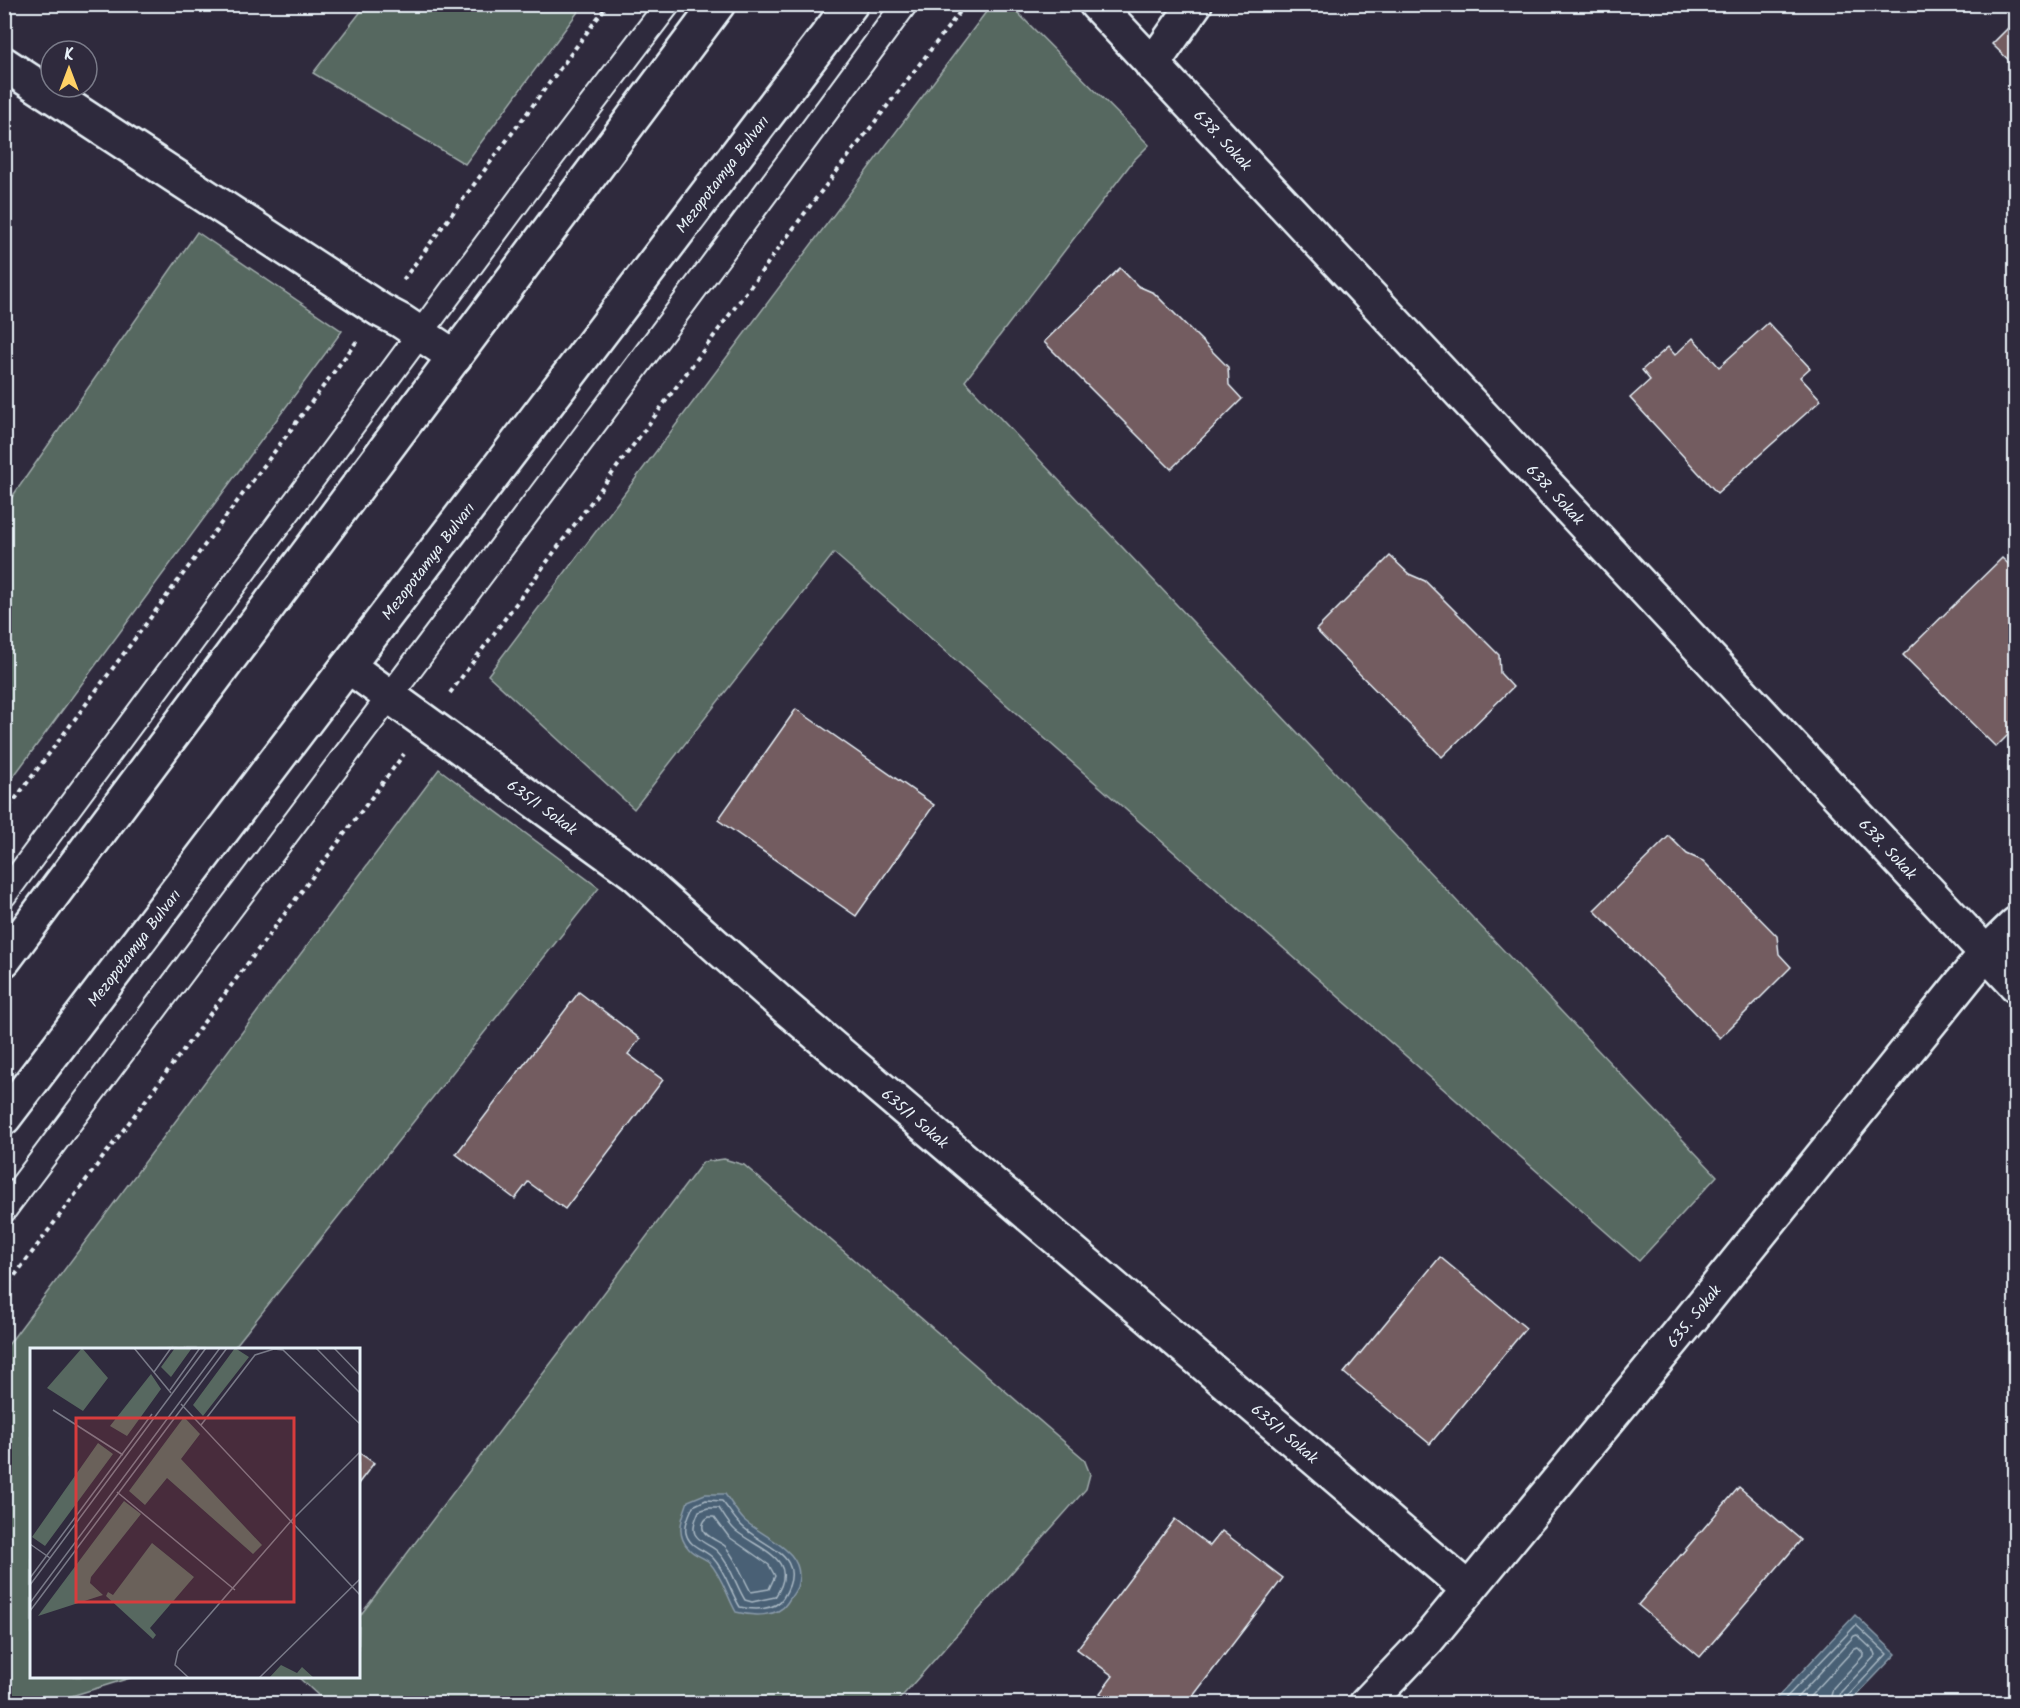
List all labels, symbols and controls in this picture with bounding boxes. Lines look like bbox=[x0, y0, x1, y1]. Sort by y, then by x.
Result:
north arrow bbox=[39, 39, 99, 99]
text: K bbox=[64, 43, 74, 68]
street label: 638. Sokak bbox=[1187, 104, 1258, 177]
street label: Mezopotamya Bulvarı bbox=[670, 111, 776, 239]
street label: 638. Sokak bbox=[1519, 459, 1590, 532]
street label: Mezopotamya Bulvarı bbox=[376, 497, 482, 626]
street label: 635/1 Sokak bbox=[501, 774, 583, 842]
street label: 638. Sokak bbox=[1852, 813, 1923, 886]
street label: Mezopotamya Bulvarı bbox=[82, 884, 188, 1013]
street label: 635/1 Sokak bbox=[875, 1083, 954, 1155]
street label: 635. Sokak bbox=[1661, 1279, 1728, 1354]
inset map bbox=[30, 1348, 360, 1678]
street label: 635/1 Sokak bbox=[1245, 1398, 1324, 1471]

